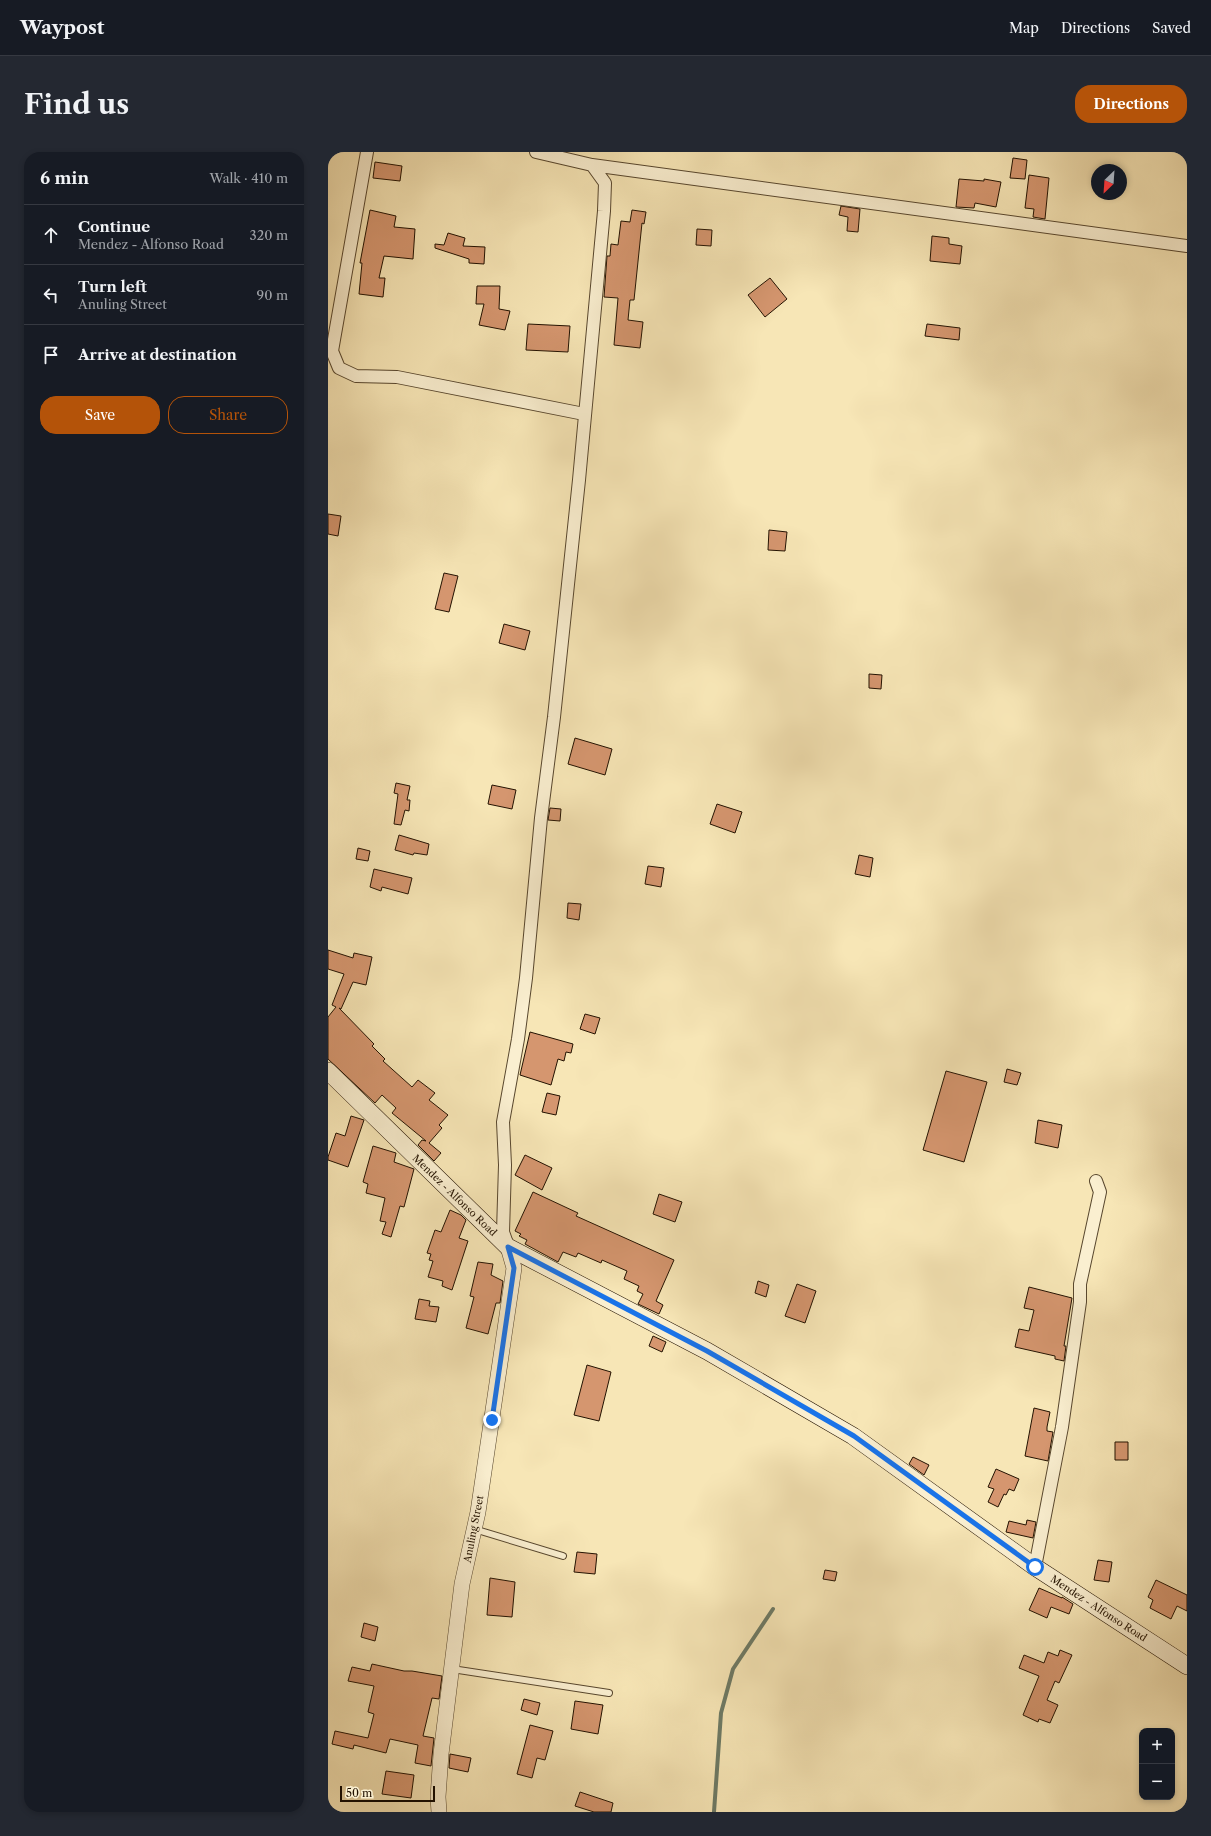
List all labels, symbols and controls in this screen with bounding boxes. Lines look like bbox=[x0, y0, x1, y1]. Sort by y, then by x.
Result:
text: Waypost bbox=[20, 16, 104, 39]
text: Map bbox=[1009, 19, 1039, 37]
text: Directions bbox=[1061, 19, 1130, 37]
text: Saved bbox=[1152, 19, 1191, 37]
button: Directions bbox=[1075, 85, 1187, 123]
text: Find us bbox=[24, 87, 129, 121]
north arrow bbox=[1091, 164, 1127, 200]
text: 6 min bbox=[40, 168, 89, 188]
text: Walk · 410 m bbox=[210, 170, 288, 186]
text: Continue bbox=[78, 217, 150, 236]
icon: ahead bbox=[40, 224, 62, 246]
text: 320 m bbox=[250, 227, 288, 243]
text: Mendez - Alfonso Road bbox=[78, 236, 224, 252]
text: Turn left bbox=[78, 277, 147, 296]
icon: left bbox=[40, 284, 62, 306]
text: 90 m bbox=[257, 287, 288, 303]
text: Anuling Street bbox=[78, 296, 167, 312]
icon: arrive bbox=[40, 344, 62, 366]
text: Arrive at destination bbox=[78, 345, 237, 364]
button: Save bbox=[40, 396, 160, 434]
button: Share bbox=[168, 396, 288, 434]
street label: Mendez - Alfonso Road bbox=[410, 1152, 500, 1239]
route end bbox=[483, 1411, 501, 1429]
street label: Anuling Street bbox=[460, 1494, 486, 1565]
route start bbox=[1026, 1558, 1044, 1576]
street label: Mendez - Alfonso Road bbox=[1048, 1572, 1149, 1644]
map controls bbox=[1139, 1728, 1175, 1800]
button: + bbox=[1139, 1728, 1175, 1764]
button: − bbox=[1139, 1764, 1175, 1800]
scale bar bbox=[340, 1784, 435, 1803]
text: 50 m bbox=[346, 1786, 372, 1800]

